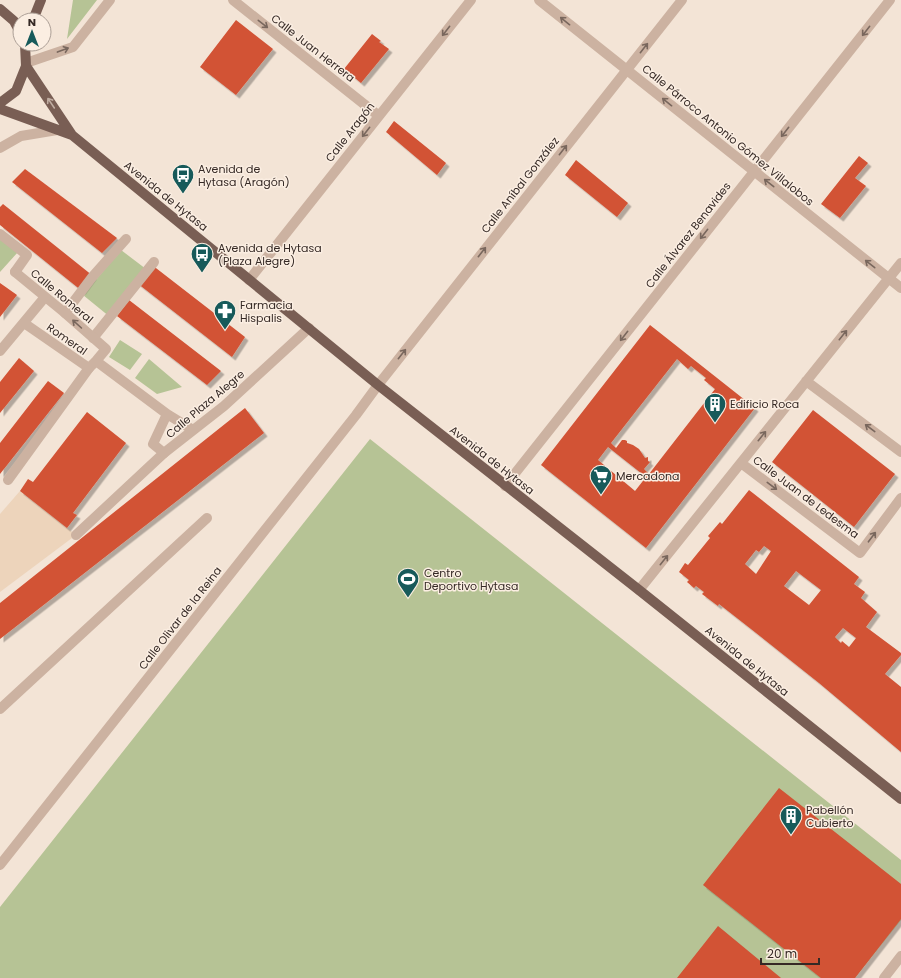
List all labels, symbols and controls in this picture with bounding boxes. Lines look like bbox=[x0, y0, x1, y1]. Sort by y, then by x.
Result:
street label: Calle Juan Herrera bbox=[268, 10, 358, 86]
north arrow bbox=[12, 12, 52, 52]
text: N bbox=[28, 14, 36, 30]
one-way arrow bbox=[560, 16, 571, 25]
one-way arrow bbox=[258, 20, 269, 29]
one-way arrow bbox=[442, 25, 451, 36]
one-way arrow bbox=[861, 25, 870, 36]
one-way arrow bbox=[639, 43, 648, 54]
one-way arrow bbox=[57, 46, 69, 54]
street label: Calle Párroco Antonio Gómez Villalobos bbox=[639, 61, 817, 210]
one-way arrow bbox=[662, 97, 673, 106]
one-way arrow bbox=[47, 98, 55, 109]
street label: Calle Aragón bbox=[322, 99, 378, 165]
one-way arrow bbox=[361, 127, 370, 138]
one-way arrow bbox=[781, 127, 789, 138]
street label: Calle Aníbal González bbox=[477, 133, 563, 237]
one-way arrow bbox=[559, 145, 567, 156]
street label: Avenida de Hytasa bbox=[121, 157, 211, 235]
place label: Avenida de Hytasa (Aragón) bbox=[198, 161, 290, 190]
bus stop icon: Avenida de Hytasa (Aragón) bbox=[170, 162, 196, 195]
street label: Calle Álvarez Benavides bbox=[641, 178, 735, 291]
one-way arrow bbox=[763, 179, 774, 187]
one-way arrow bbox=[700, 229, 709, 240]
place label: Avenida de Hytasa (Plaza Alegre) bbox=[218, 240, 322, 269]
bus stop icon: Avenida de Hytasa (Plaza Alegre) bbox=[189, 241, 215, 274]
one-way arrow bbox=[478, 247, 487, 258]
one-way arrow bbox=[865, 259, 876, 268]
street label: Calle Romeral bbox=[27, 265, 97, 327]
place label: Farmacia Hispalis bbox=[240, 297, 293, 326]
pharmacy icon: Farmacia Hispalis bbox=[212, 298, 238, 331]
street label: Romeral bbox=[44, 319, 90, 359]
one-way arrow bbox=[73, 320, 83, 329]
one-way arrow bbox=[839, 329, 848, 340]
one-way arrow bbox=[619, 331, 628, 342]
one-way arrow bbox=[397, 349, 406, 360]
street label: Calle Plaza Alegre bbox=[162, 366, 248, 442]
building icon: Edificio Roca bbox=[702, 391, 728, 424]
place label: Edificio Roca bbox=[730, 396, 799, 412]
street label: Avenida de Hytasa bbox=[446, 422, 538, 498]
one-way arrow bbox=[864, 424, 875, 433]
one-way arrow bbox=[758, 431, 767, 442]
street label: Calle Juan de Ledesma bbox=[750, 452, 862, 542]
supermarket icon: Mercadona bbox=[588, 463, 614, 496]
place label: Mercadona bbox=[616, 468, 679, 484]
one-way arrow bbox=[767, 482, 778, 490]
one-way arrow bbox=[868, 531, 876, 542]
one-way arrow bbox=[659, 554, 668, 565]
street label: Calle Olivar de la Reina bbox=[135, 563, 225, 673]
place label: Centro Deportivo Hytasa bbox=[424, 565, 518, 594]
sports icon: Centro Deportivo Hytasa bbox=[395, 566, 421, 599]
street label: Avenida de Hytasa bbox=[702, 622, 792, 700]
place label: Pabellón Cubierto bbox=[806, 802, 854, 831]
building icon: Pabellón Cubierto bbox=[778, 803, 804, 836]
scale bar bbox=[761, 940, 819, 966]
text: 20 m bbox=[767, 945, 797, 962]

